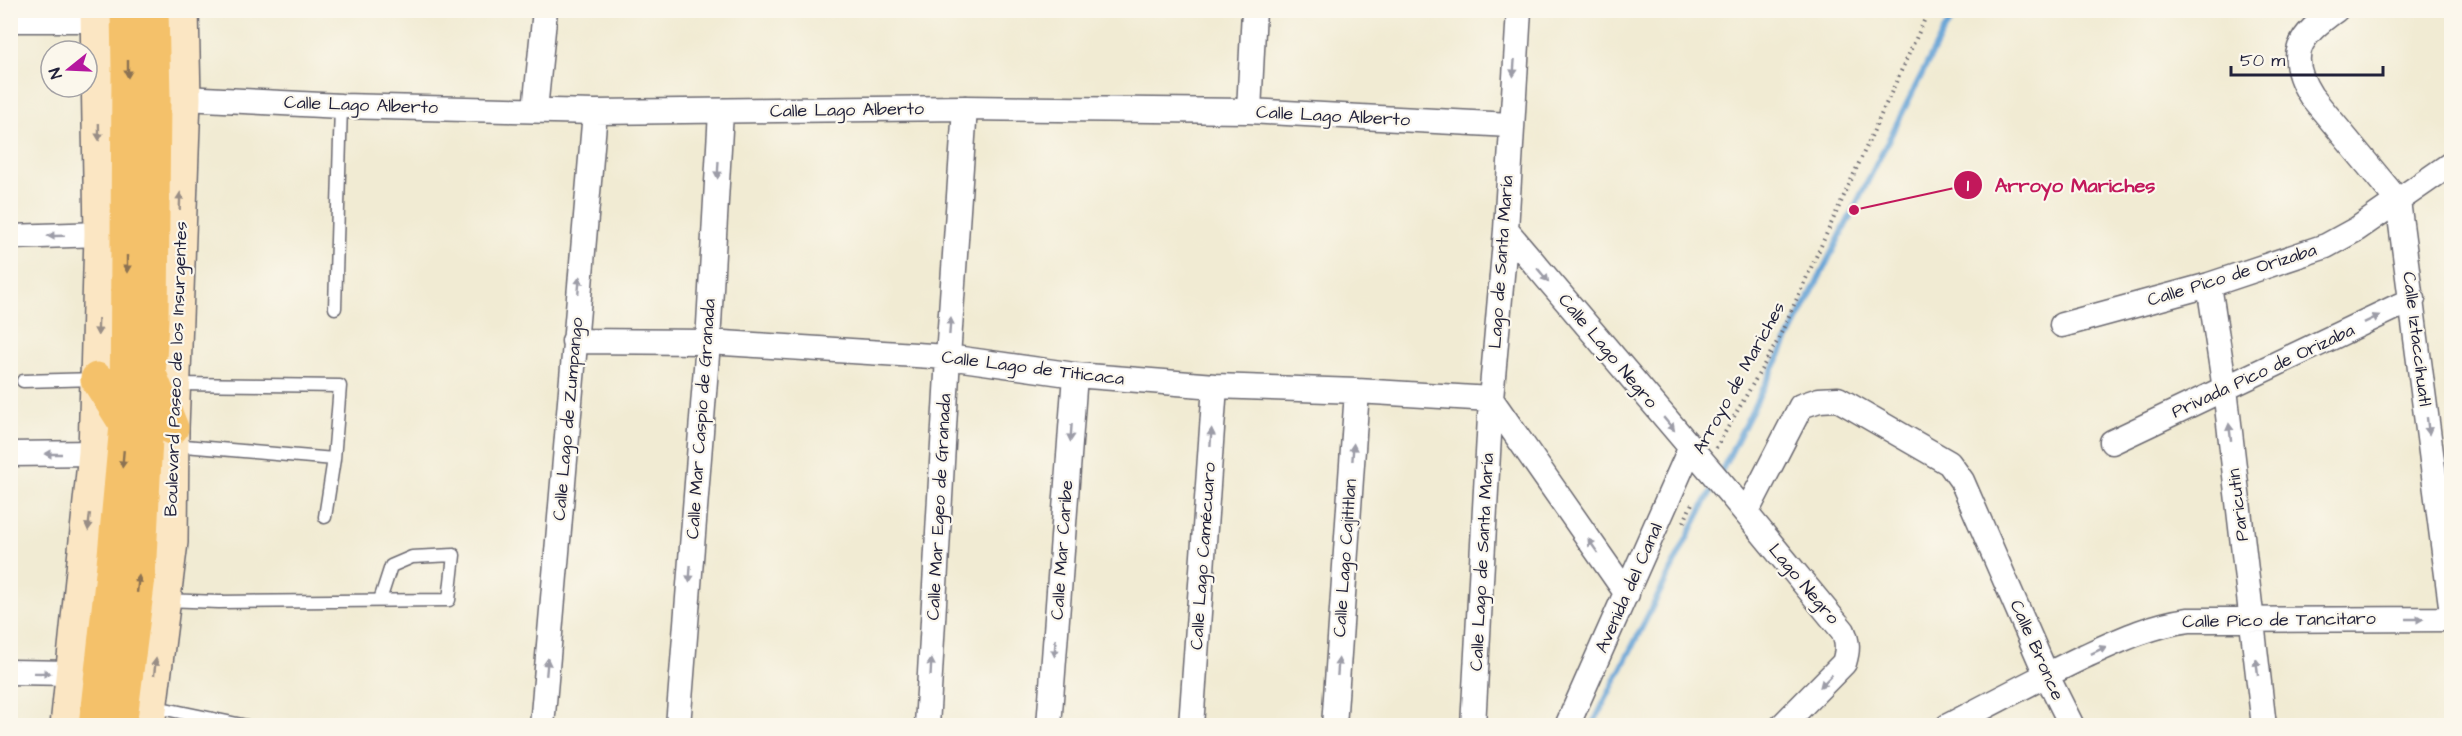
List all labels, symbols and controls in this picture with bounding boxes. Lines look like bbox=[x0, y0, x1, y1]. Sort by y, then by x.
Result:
north arrow bbox=[39, 39, 99, 99]
scale bar bbox=[2231, 39, 2382, 77]
text: 50 m bbox=[2240, 48, 2285, 73]
one-way arrow bbox=[1510, 58, 1519, 77]
one-way arrow bbox=[123, 59, 133, 78]
text: N bbox=[44, 65, 68, 81]
street label: Calle Lago Alberto bbox=[283, 90, 439, 121]
street label: Calle Lago Alberto bbox=[770, 96, 924, 125]
street label: Calle Lago Alberto bbox=[1255, 99, 1411, 134]
one-way arrow bbox=[94, 122, 104, 141]
one-way arrow bbox=[713, 161, 722, 180]
callout: Arroyo Mariches bbox=[1953, 166, 2167, 204]
text: Arroyo Mariches bbox=[1995, 172, 2155, 201]
text: 1 bbox=[1967, 173, 1970, 198]
street label: Lago de Santa María bbox=[1482, 175, 1521, 350]
one-way arrow bbox=[176, 191, 185, 210]
street label: Boulevard Paseo de los Insurgentes bbox=[158, 221, 195, 517]
one-way arrow bbox=[46, 231, 65, 240]
street label: Calle Pico de Orizaba bbox=[2144, 237, 2320, 313]
one-way arrow bbox=[122, 254, 132, 273]
one-way arrow bbox=[1536, 267, 1549, 282]
street label: Calle Iztaccíhuatl bbox=[2396, 270, 2438, 408]
one-way arrow bbox=[574, 275, 584, 294]
street label: Calle Lago Negro bbox=[1552, 288, 1664, 414]
street label: Arroyo de Mariches bbox=[1687, 297, 1792, 459]
street label: Calle Mar Caspio de Granada bbox=[680, 298, 722, 540]
one-way arrow bbox=[2364, 314, 2381, 323]
street label: Calle Lago de Zumpango bbox=[547, 316, 590, 522]
one-way arrow bbox=[945, 316, 955, 335]
one-way arrow bbox=[93, 317, 103, 336]
street label: Privada Pico de Orizaba bbox=[2167, 318, 2359, 424]
street label: Calle Lago de Titicaca bbox=[940, 344, 1126, 393]
street label: Calle Mar Egeo de Granada bbox=[921, 393, 958, 621]
one-way arrow bbox=[1662, 416, 1675, 431]
one-way arrow bbox=[2424, 416, 2433, 435]
one-way arrow bbox=[2225, 422, 2234, 441]
one-way arrow bbox=[1066, 424, 1075, 443]
one-way arrow bbox=[1206, 427, 1216, 446]
one-way arrow bbox=[1348, 442, 1357, 461]
one-way arrow bbox=[43, 449, 62, 458]
one-way arrow bbox=[118, 449, 128, 468]
street label: Calle Lago de Santa María bbox=[1464, 452, 1501, 672]
street label: Calle Lago Camécuaro bbox=[1184, 461, 1223, 651]
street label: Paricutin bbox=[2221, 467, 2255, 543]
street label: Calle Lago Cajititlan bbox=[1327, 478, 1364, 638]
street label: Calle Mar Caribe bbox=[1045, 479, 1079, 621]
one-way arrow bbox=[84, 512, 93, 531]
street label: Avenida del Canal bbox=[1589, 519, 1669, 657]
one-way arrow bbox=[1587, 538, 1599, 554]
street label: Lago Negro bbox=[1762, 538, 1845, 630]
one-way arrow bbox=[685, 565, 695, 584]
one-way arrow bbox=[133, 575, 142, 594]
street label: Calle Bronce bbox=[2004, 596, 2070, 704]
street label: Calle Pico de Tancitaro bbox=[2182, 606, 2376, 634]
one-way arrow bbox=[2405, 614, 2424, 624]
one-way arrow bbox=[1050, 639, 1060, 658]
one-way arrow bbox=[2091, 645, 2108, 654]
one-way arrow bbox=[150, 658, 160, 677]
one-way arrow bbox=[542, 658, 552, 677]
one-way arrow bbox=[926, 658, 935, 677]
one-way arrow bbox=[1333, 658, 1342, 677]
one-way arrow bbox=[2252, 658, 2262, 677]
one-way arrow bbox=[32, 668, 51, 678]
one-way arrow bbox=[1820, 673, 1834, 687]

